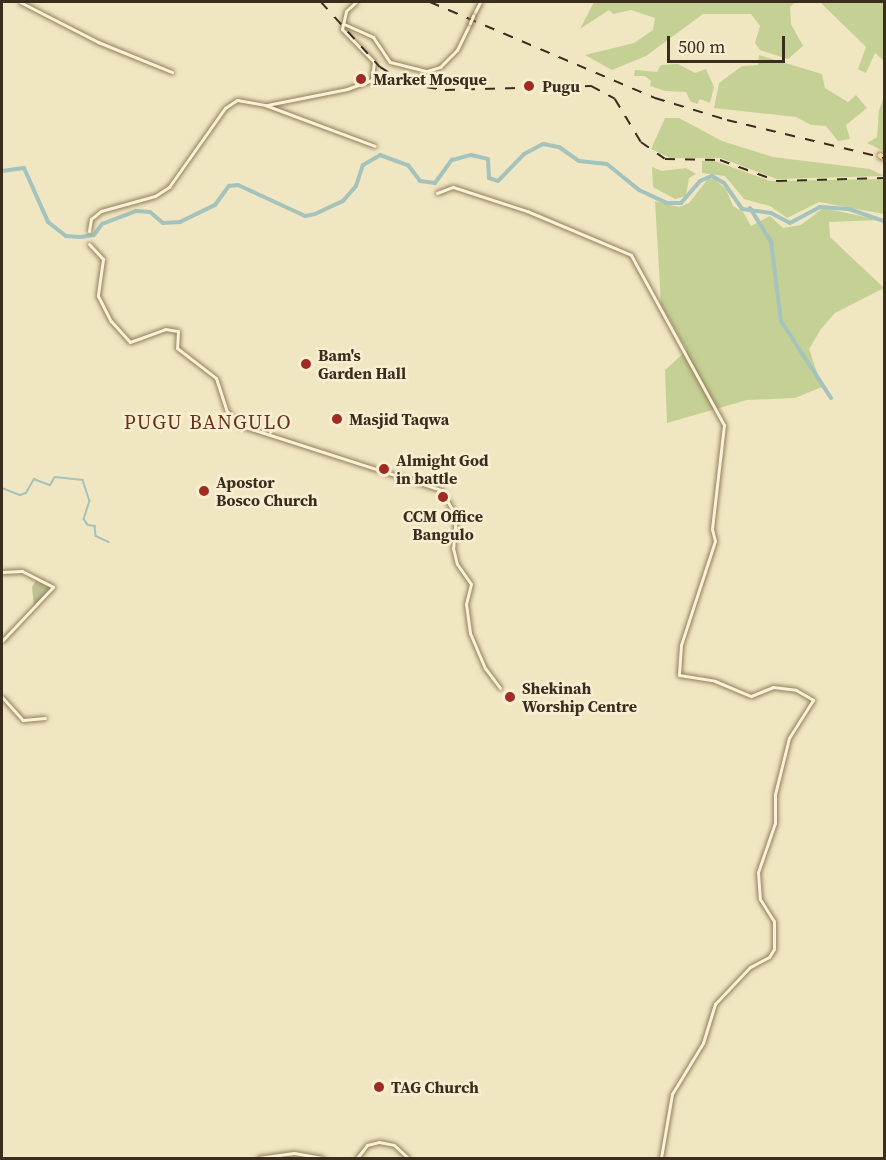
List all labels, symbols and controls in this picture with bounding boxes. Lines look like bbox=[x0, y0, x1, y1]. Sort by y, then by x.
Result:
scale bar bbox=[670, 24, 788, 62]
text: 500 m bbox=[678, 34, 725, 59]
place label: Market Mosque bbox=[373, 69, 487, 89]
marker: Market Mosque bbox=[354, 72, 368, 86]
place label: Pugu bbox=[542, 76, 580, 96]
marker: Pugu bbox=[520, 77, 538, 95]
place label: Bam's Garden Hall bbox=[318, 345, 406, 383]
marker: Bam's Garden Hall bbox=[299, 357, 313, 371]
place label: Masjid Taqwa bbox=[349, 409, 449, 429]
district label: PUGU BANGULO bbox=[124, 410, 292, 434]
marker: Masjid Taqwa bbox=[330, 412, 344, 426]
place label: Almight God in battle bbox=[396, 450, 489, 488]
marker: Almight God in battle bbox=[377, 462, 391, 476]
place label: Apostor Bosco Church bbox=[216, 472, 318, 510]
marker: Apostor Bosco Church bbox=[197, 484, 211, 498]
marker: CCM Office Bangulo bbox=[436, 490, 450, 504]
place label: CCM Office Bangulo bbox=[403, 506, 483, 544]
place label: Shekinah Worship Centre bbox=[522, 678, 637, 716]
marker: Shekinah Worship Centre bbox=[503, 690, 517, 704]
place label: TAG Church bbox=[391, 1077, 479, 1097]
marker: TAG Church bbox=[372, 1080, 386, 1094]

